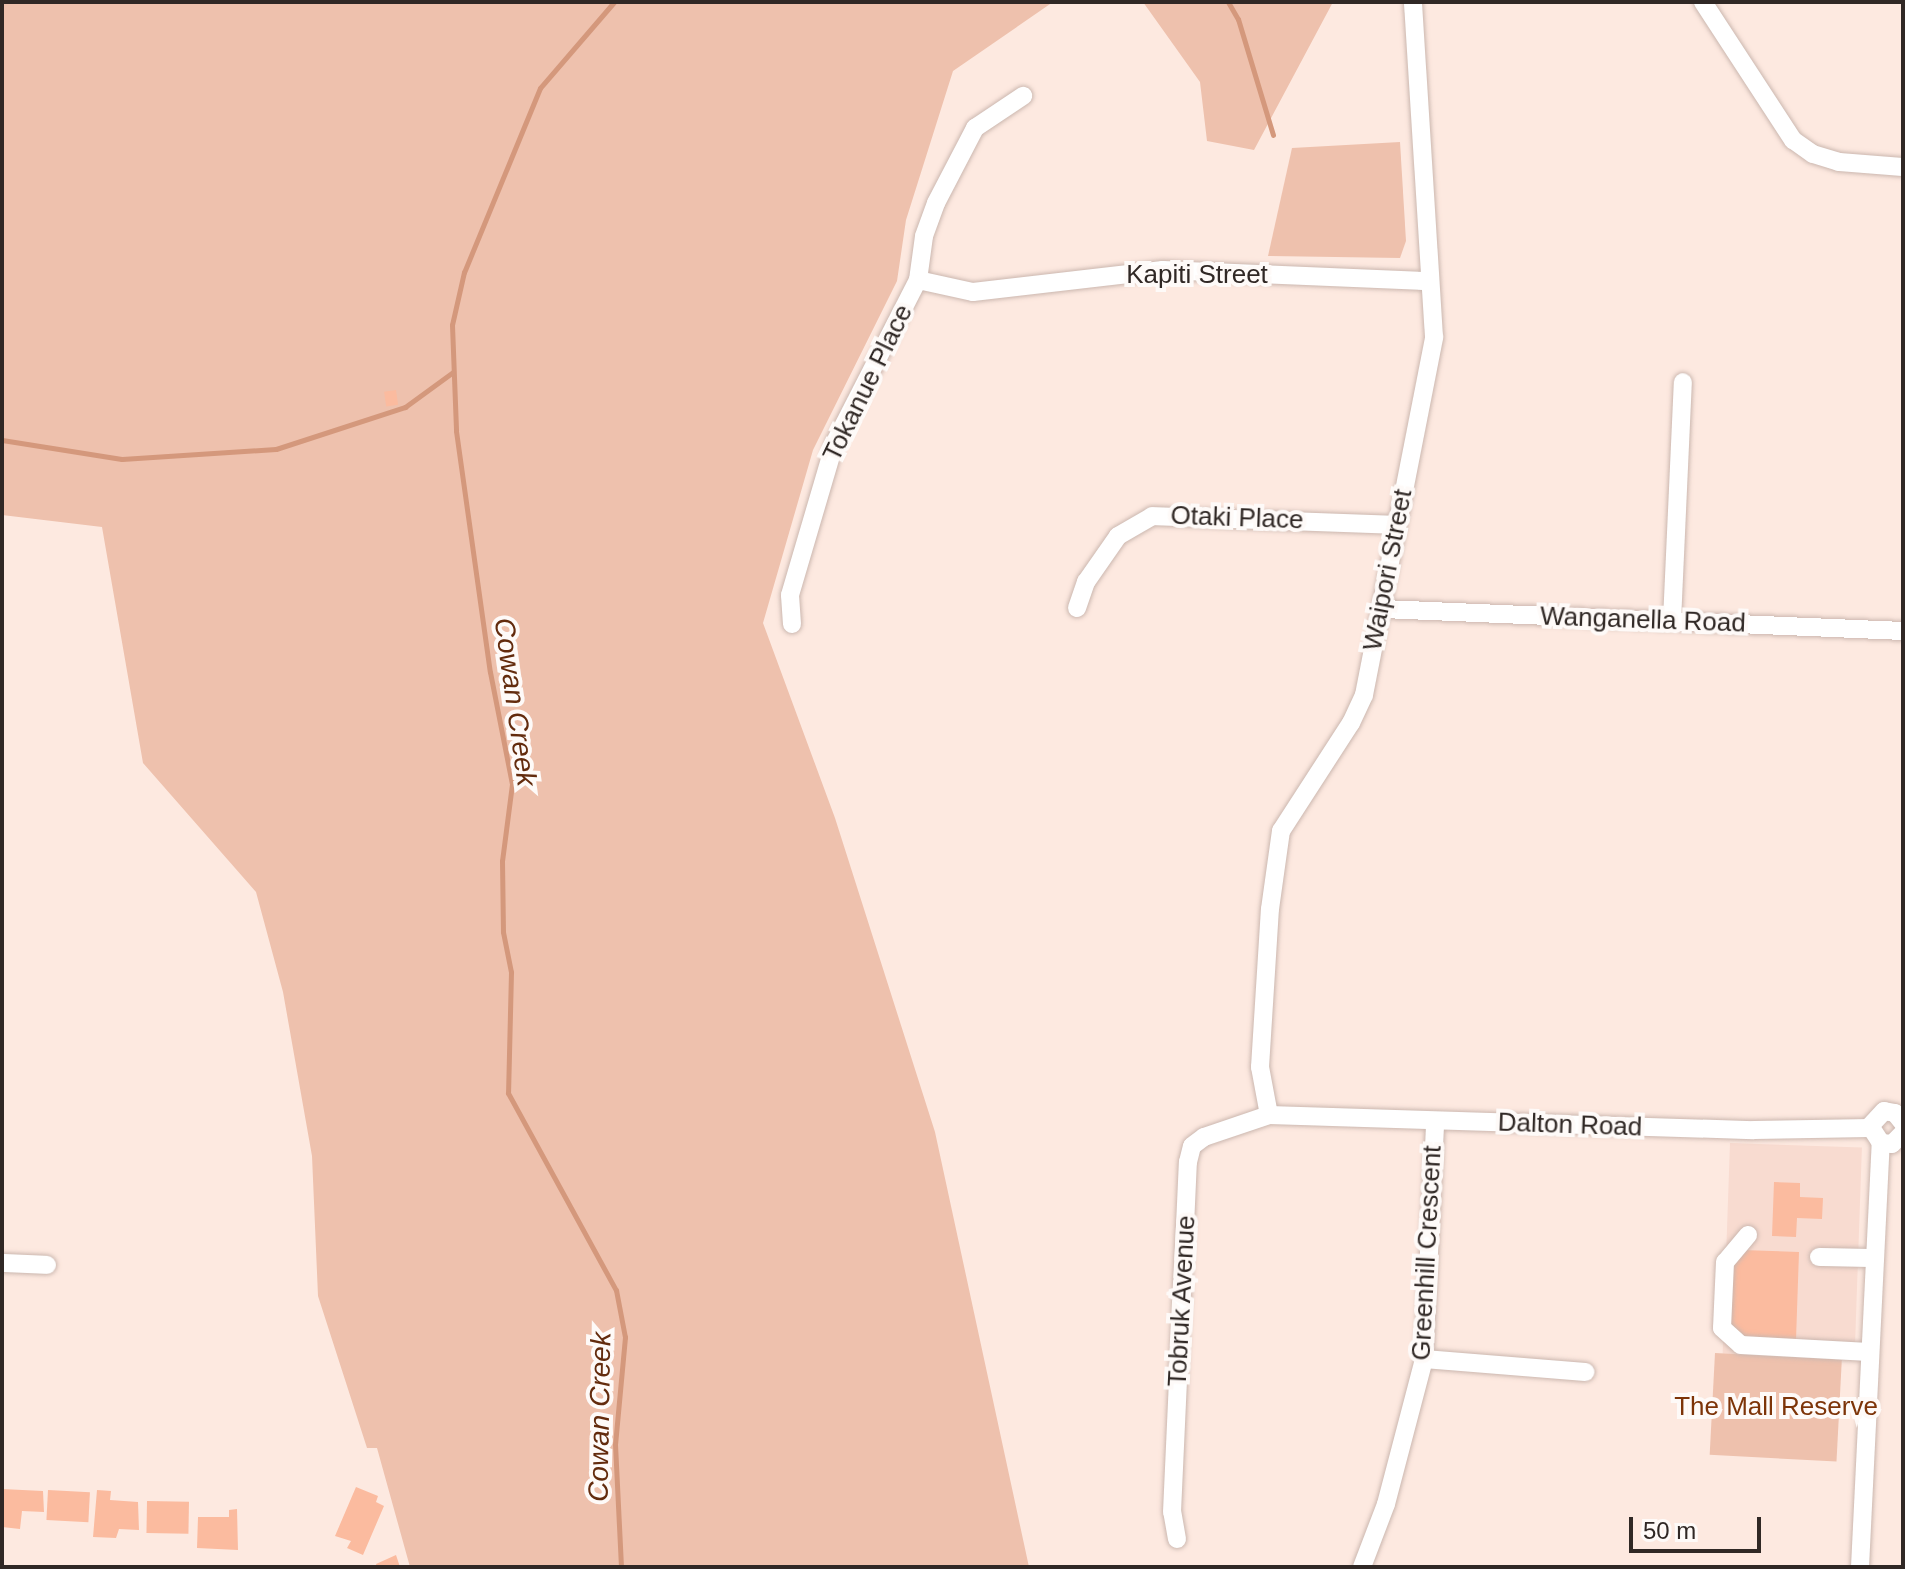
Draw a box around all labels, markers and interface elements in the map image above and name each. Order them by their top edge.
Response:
street label: Kapiti Street [1126,259,1268,291]
street label: Tokanue Place [817,300,919,466]
street label: Waipori Street [1357,487,1419,653]
street label: Otaki Place [1170,500,1304,536]
street label: Wanganella Road [1540,601,1746,639]
water label: Cowan Creek [487,616,543,788]
street label: Dalton Road [1497,1107,1643,1143]
street label: Greenhill Crescent [1406,1145,1448,1361]
street label: Tobruk Avenue [1162,1214,1202,1388]
water label: Cowan Creek [582,1332,618,1502]
park label: The Mall Reserve [1674,1391,1878,1423]
scale bar [1633,1501,1765,1551]
text: 50 m [1643,1517,1696,1544]

